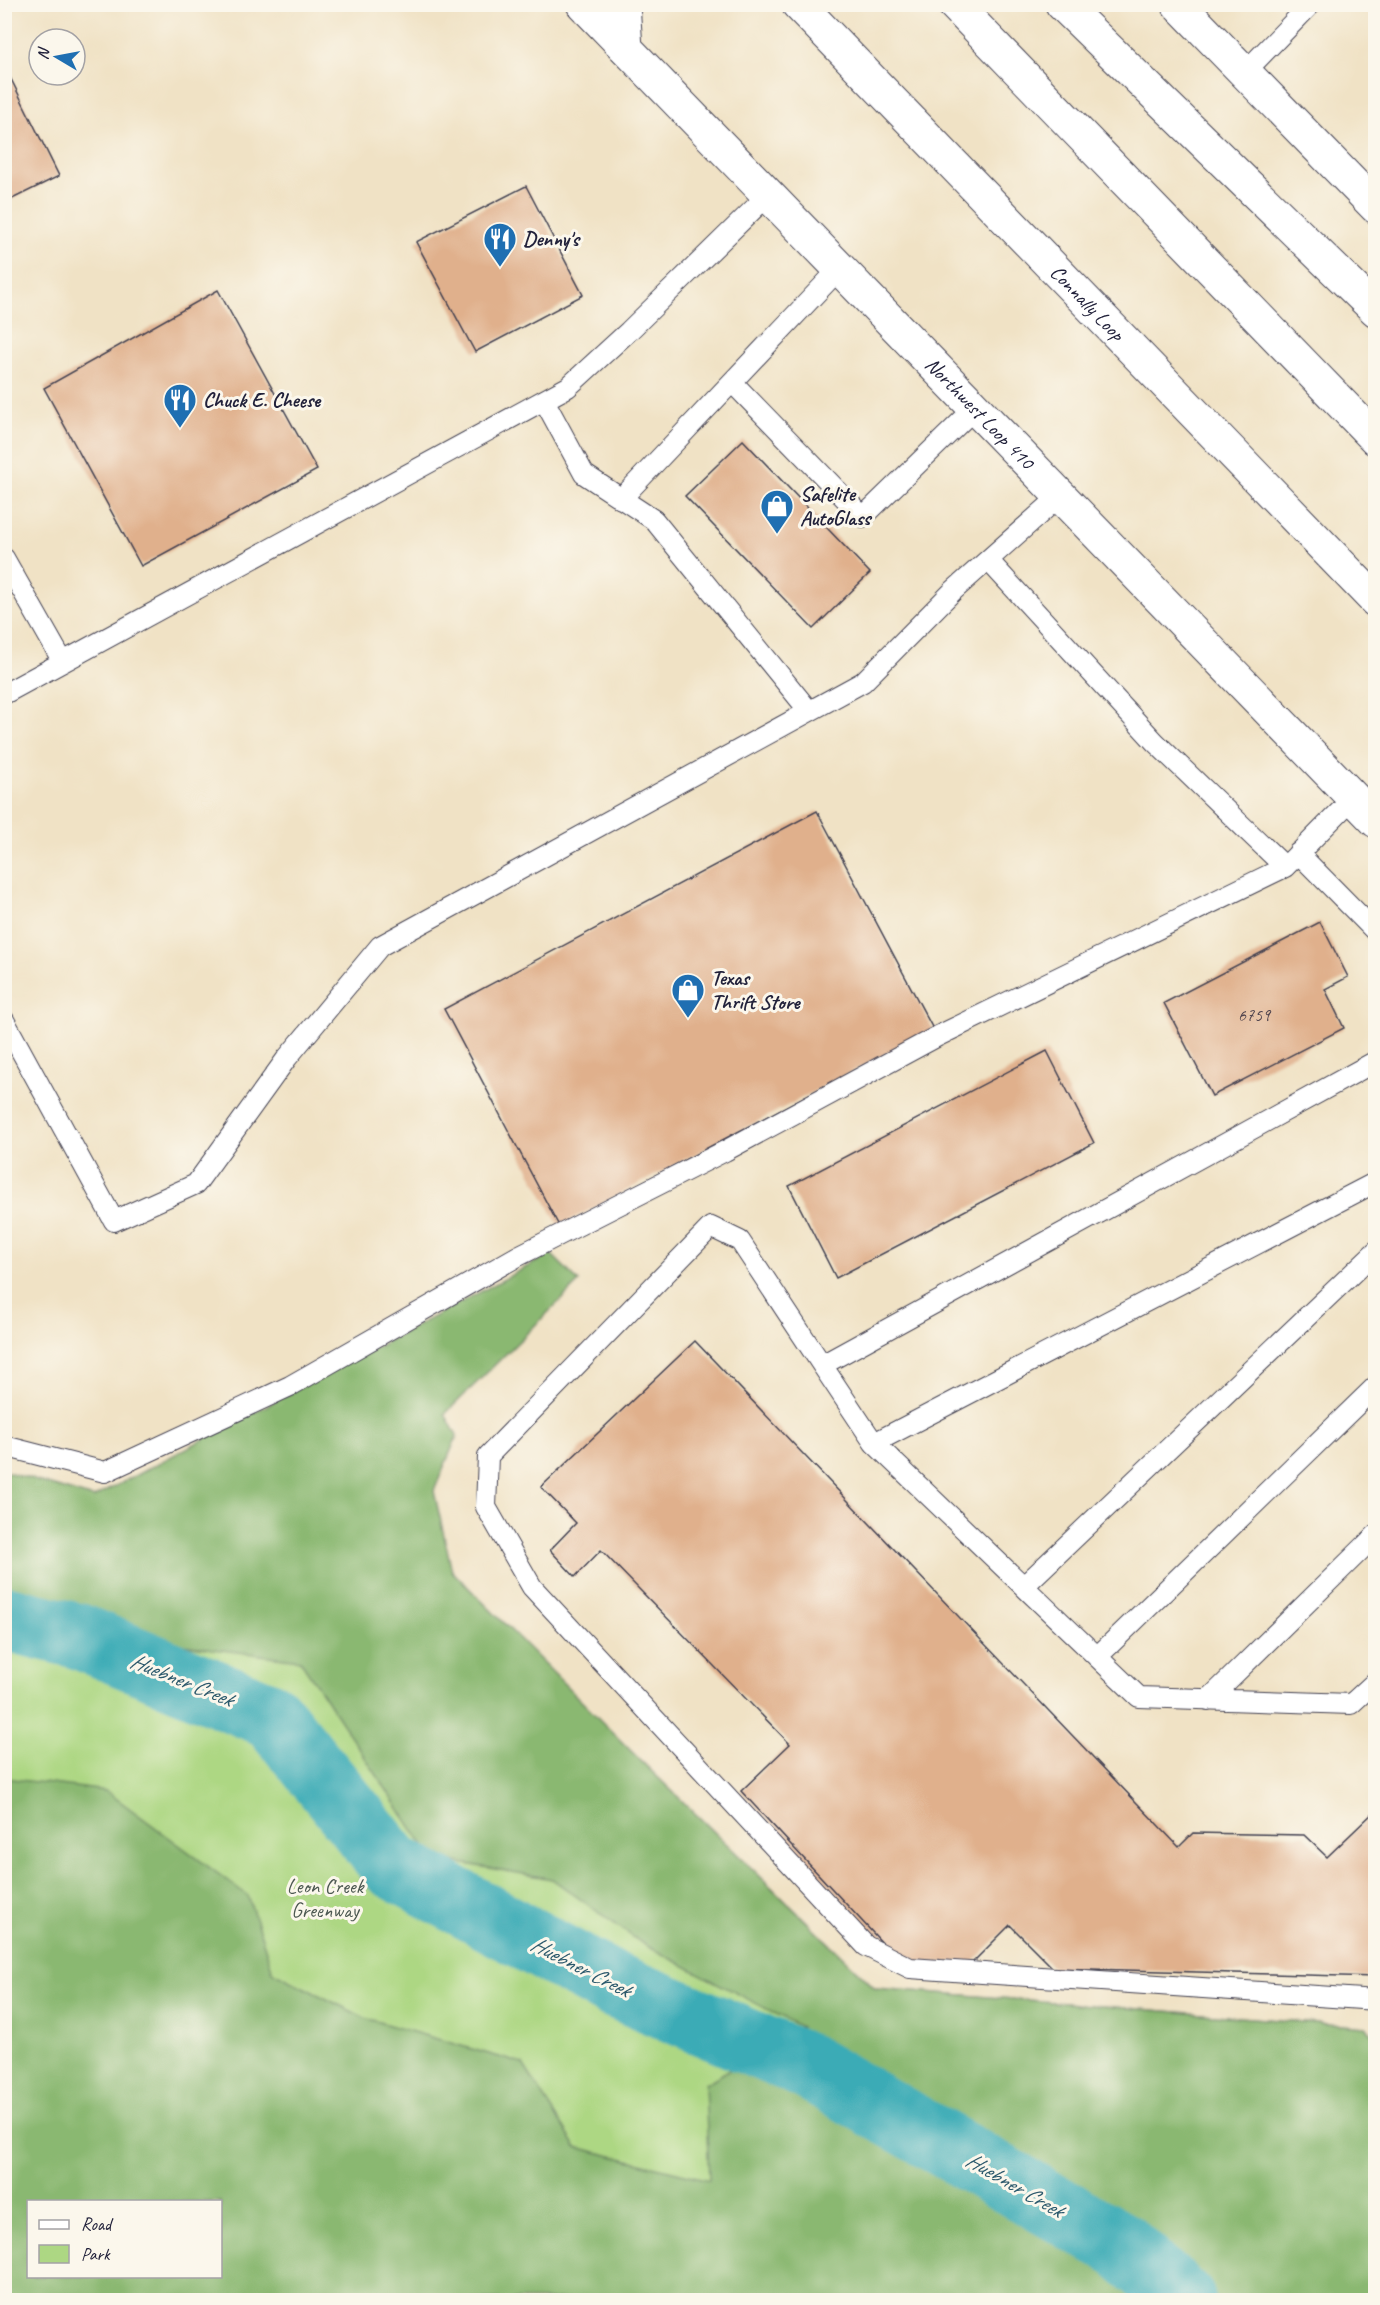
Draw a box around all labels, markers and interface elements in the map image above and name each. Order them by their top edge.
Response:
north arrow [27,27,87,87]
text: N [33,45,54,61]
restaurant icon: Denny's [482,221,518,268]
place label: Denny's [523,226,581,252]
street label: Connally Loop [1045,259,1131,348]
street label: Northwest Loop 410 [920,352,1041,476]
restaurant icon: Chuck E. Cheese [162,382,198,429]
place label: Chuck E. Cheese [203,387,322,413]
place label: Safelite AutoGlass [800,481,873,531]
shop icon: Safelite AutoGlass [759,488,795,535]
place label: Texas Thrift Store [711,965,801,1015]
shop icon: Texas Thrift Store [670,972,706,1019]
house number: 6759 [1238,1004,1272,1026]
water label: Huebner Creek [126,1647,241,1715]
park label: Leon Creek Greenway [287,1873,365,1923]
water label: Huebner Creek [526,1930,639,2006]
water label: Huebner Creek [961,2146,1072,2226]
legend [27,2200,222,2278]
text: Road [81,2213,114,2235]
text: Park [81,2243,111,2265]

